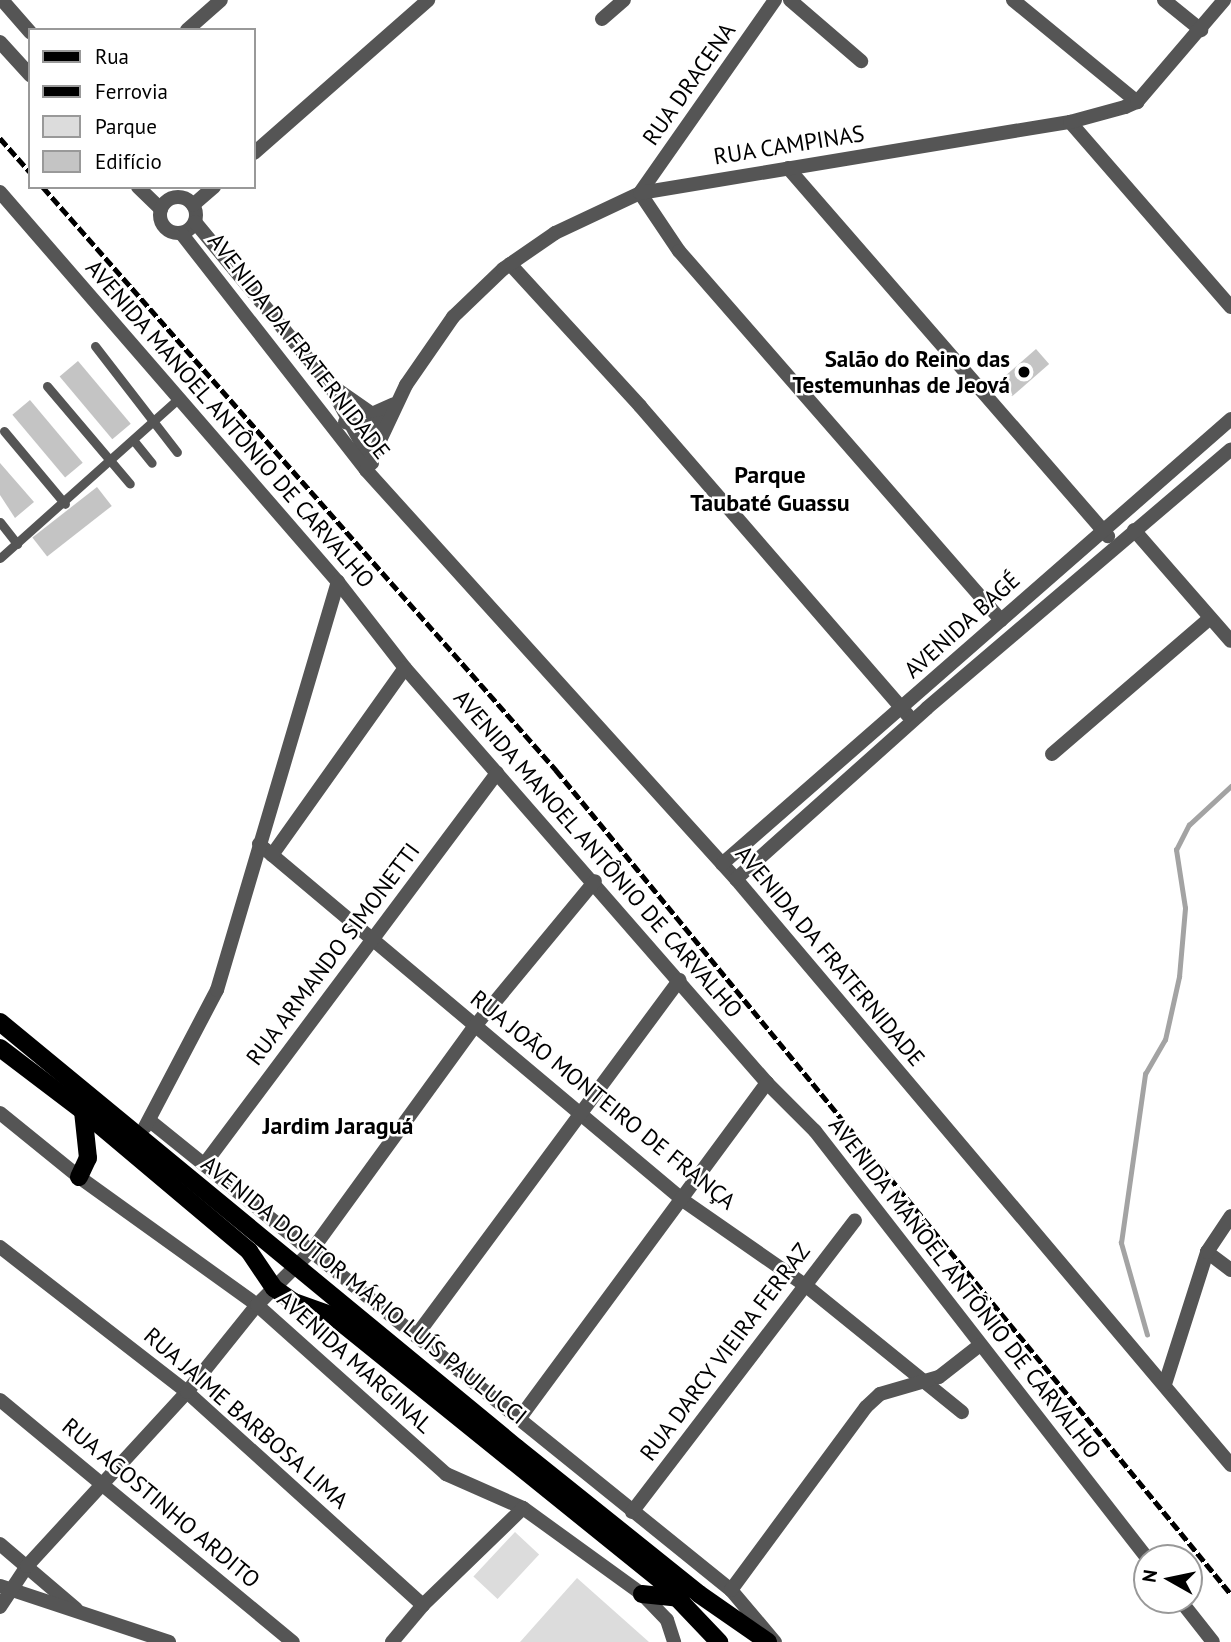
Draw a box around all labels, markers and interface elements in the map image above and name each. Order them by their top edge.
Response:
street label: RUA DRACENA [636,17,742,151]
legend [28,28,256,189]
text: Rua [95,43,129,70]
text: Ferrovia [95,78,168,105]
text: Parque [95,113,157,140]
street label: RUA CAMPINAS [711,119,867,171]
text: Edifício [95,148,162,175]
street label: AVENIDA DA FRATERNIDADE [202,227,396,465]
street label: AVENIDA MANOEL ANTÔNIO DE CARVALHO [79,253,381,595]
place label: Salão do Reino das Testemunhas de Jeová [792,345,1010,399]
marker: Salão do Reino das Testemunhas de Jeová [1016,364,1032,380]
district label: Parque Taubaté Guassu [690,461,850,517]
street label: AVENIDA BAGÉ [898,566,1026,684]
street label: AVENIDA MANOEL ANTÔNIO DE CARVALHO [447,683,749,1025]
street label: RUA ARMANDO SIMONETTI [240,837,426,1071]
street label: AVENIDA DA FRATERNIDADE [729,839,931,1073]
street label: RUA JOÃO MONTEIRO DE FRANÇA [465,984,741,1216]
street label: AVENIDA MANOEL ANTÔNIO DE CARVALHO [822,1111,1108,1465]
district label: Jardim Jaraguá [262,1112,414,1140]
street label: AVENIDA DOUTOR MÁRIO LUÍS PAULUCCI [195,1150,533,1430]
street label: RUA DARCY VIEIRA FERRAZ [633,1237,817,1467]
street label: AVENIDA MARGINAL [271,1285,439,1439]
street label: RUA JAIME BARBOSA LIMA [137,1321,355,1515]
street label: RUA AGOSTINHO ARDITO [56,1412,266,1594]
north arrow [1133,1544,1203,1614]
text: N [1136,1568,1162,1584]

